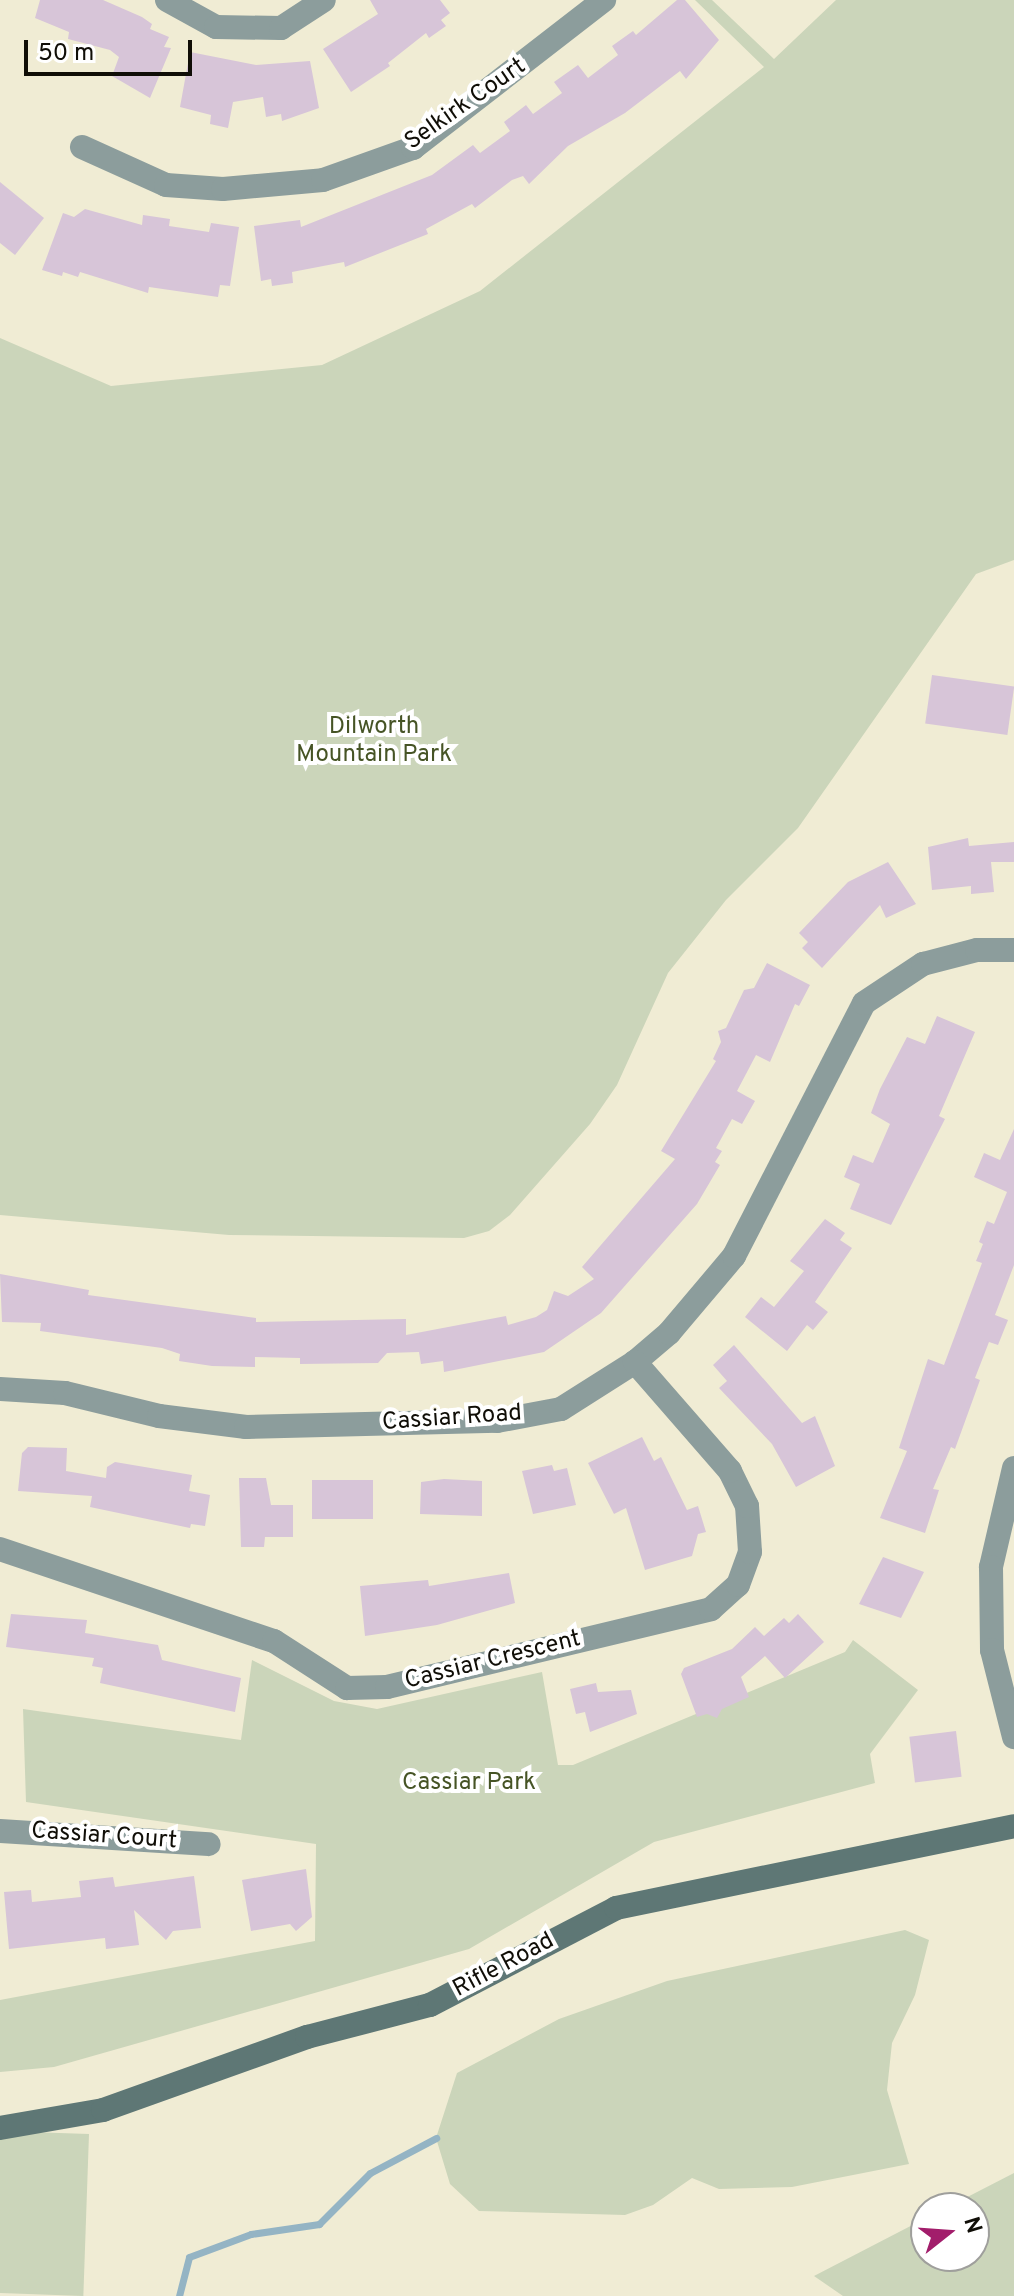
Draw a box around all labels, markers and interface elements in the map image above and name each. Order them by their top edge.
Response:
scale bar [28,24,196,74]
text: 50 m [38,39,94,69]
street label: Selkirk Court [400,53,532,157]
park label: Dilworth Mountain Park [296,714,452,770]
street label: Cassiar Road [381,1400,523,1438]
street label: Cassiar Crescent [402,1625,584,1697]
park label: Cassiar Park [402,1770,536,1798]
street label: Cassiar Court [30,1818,178,1856]
street label: Rifle Road [448,1927,560,2005]
north arrow [910,2192,990,2272]
text: N [956,2214,987,2237]

